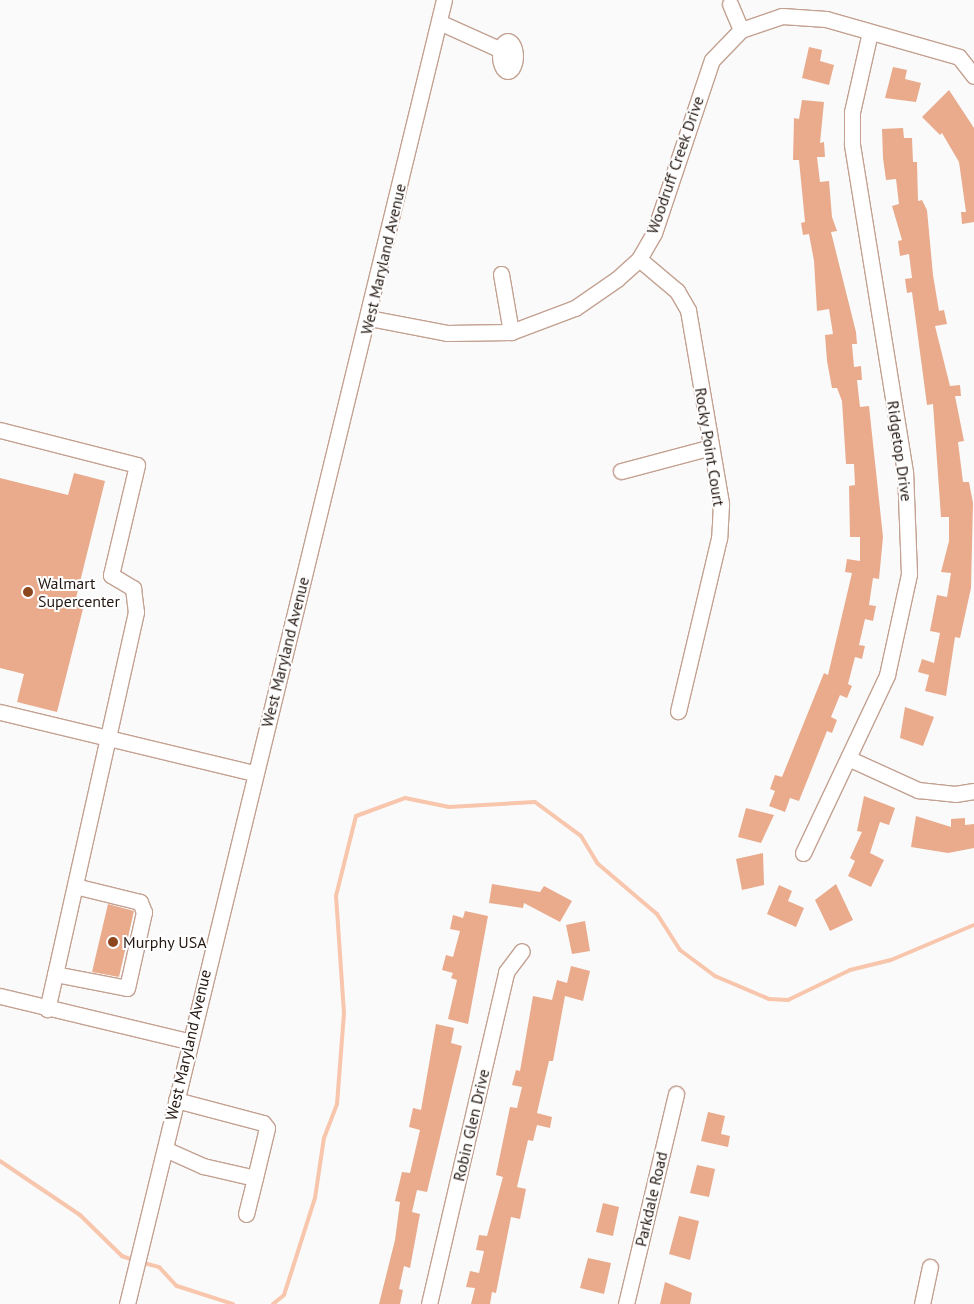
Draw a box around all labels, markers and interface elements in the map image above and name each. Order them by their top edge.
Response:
street label: Woodruff Creek Drive [642,93,708,237]
street label: West Maryland Avenue [356,181,410,337]
street label: Rocky Point Court [691,386,729,508]
street label: Ridgetop Drive [883,399,917,503]
place label: Walmart Supercenter [38,573,120,611]
street label: West Maryland Avenue [257,575,313,729]
marker: Walmart Supercenter [22,586,34,598]
place label: Murphy USA [123,932,207,952]
marker: Murphy USA [107,936,119,948]
street label: West Maryland Avenue [161,967,215,1123]
street label: Robin Glen Drive [449,1067,493,1183]
street label: Parkdale Road [631,1150,671,1248]

